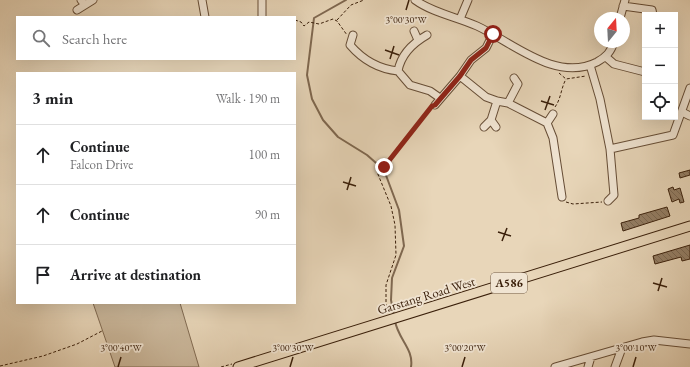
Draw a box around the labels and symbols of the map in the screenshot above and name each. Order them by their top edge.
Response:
north arrow [594,12,630,48]
text: 3°00'30"W [385,13,428,26]
route start [484,25,502,43]
route end [375,158,393,176]
street label: Garstang Road West [375,273,477,318]
road number: A586 [491,273,527,293]
text: 3°00'40"W [100,341,143,354]
text: 3°00'30"W [272,341,315,354]
text: 3°00'20"W [444,341,487,354]
text: 3°00'10"W [615,341,658,354]

